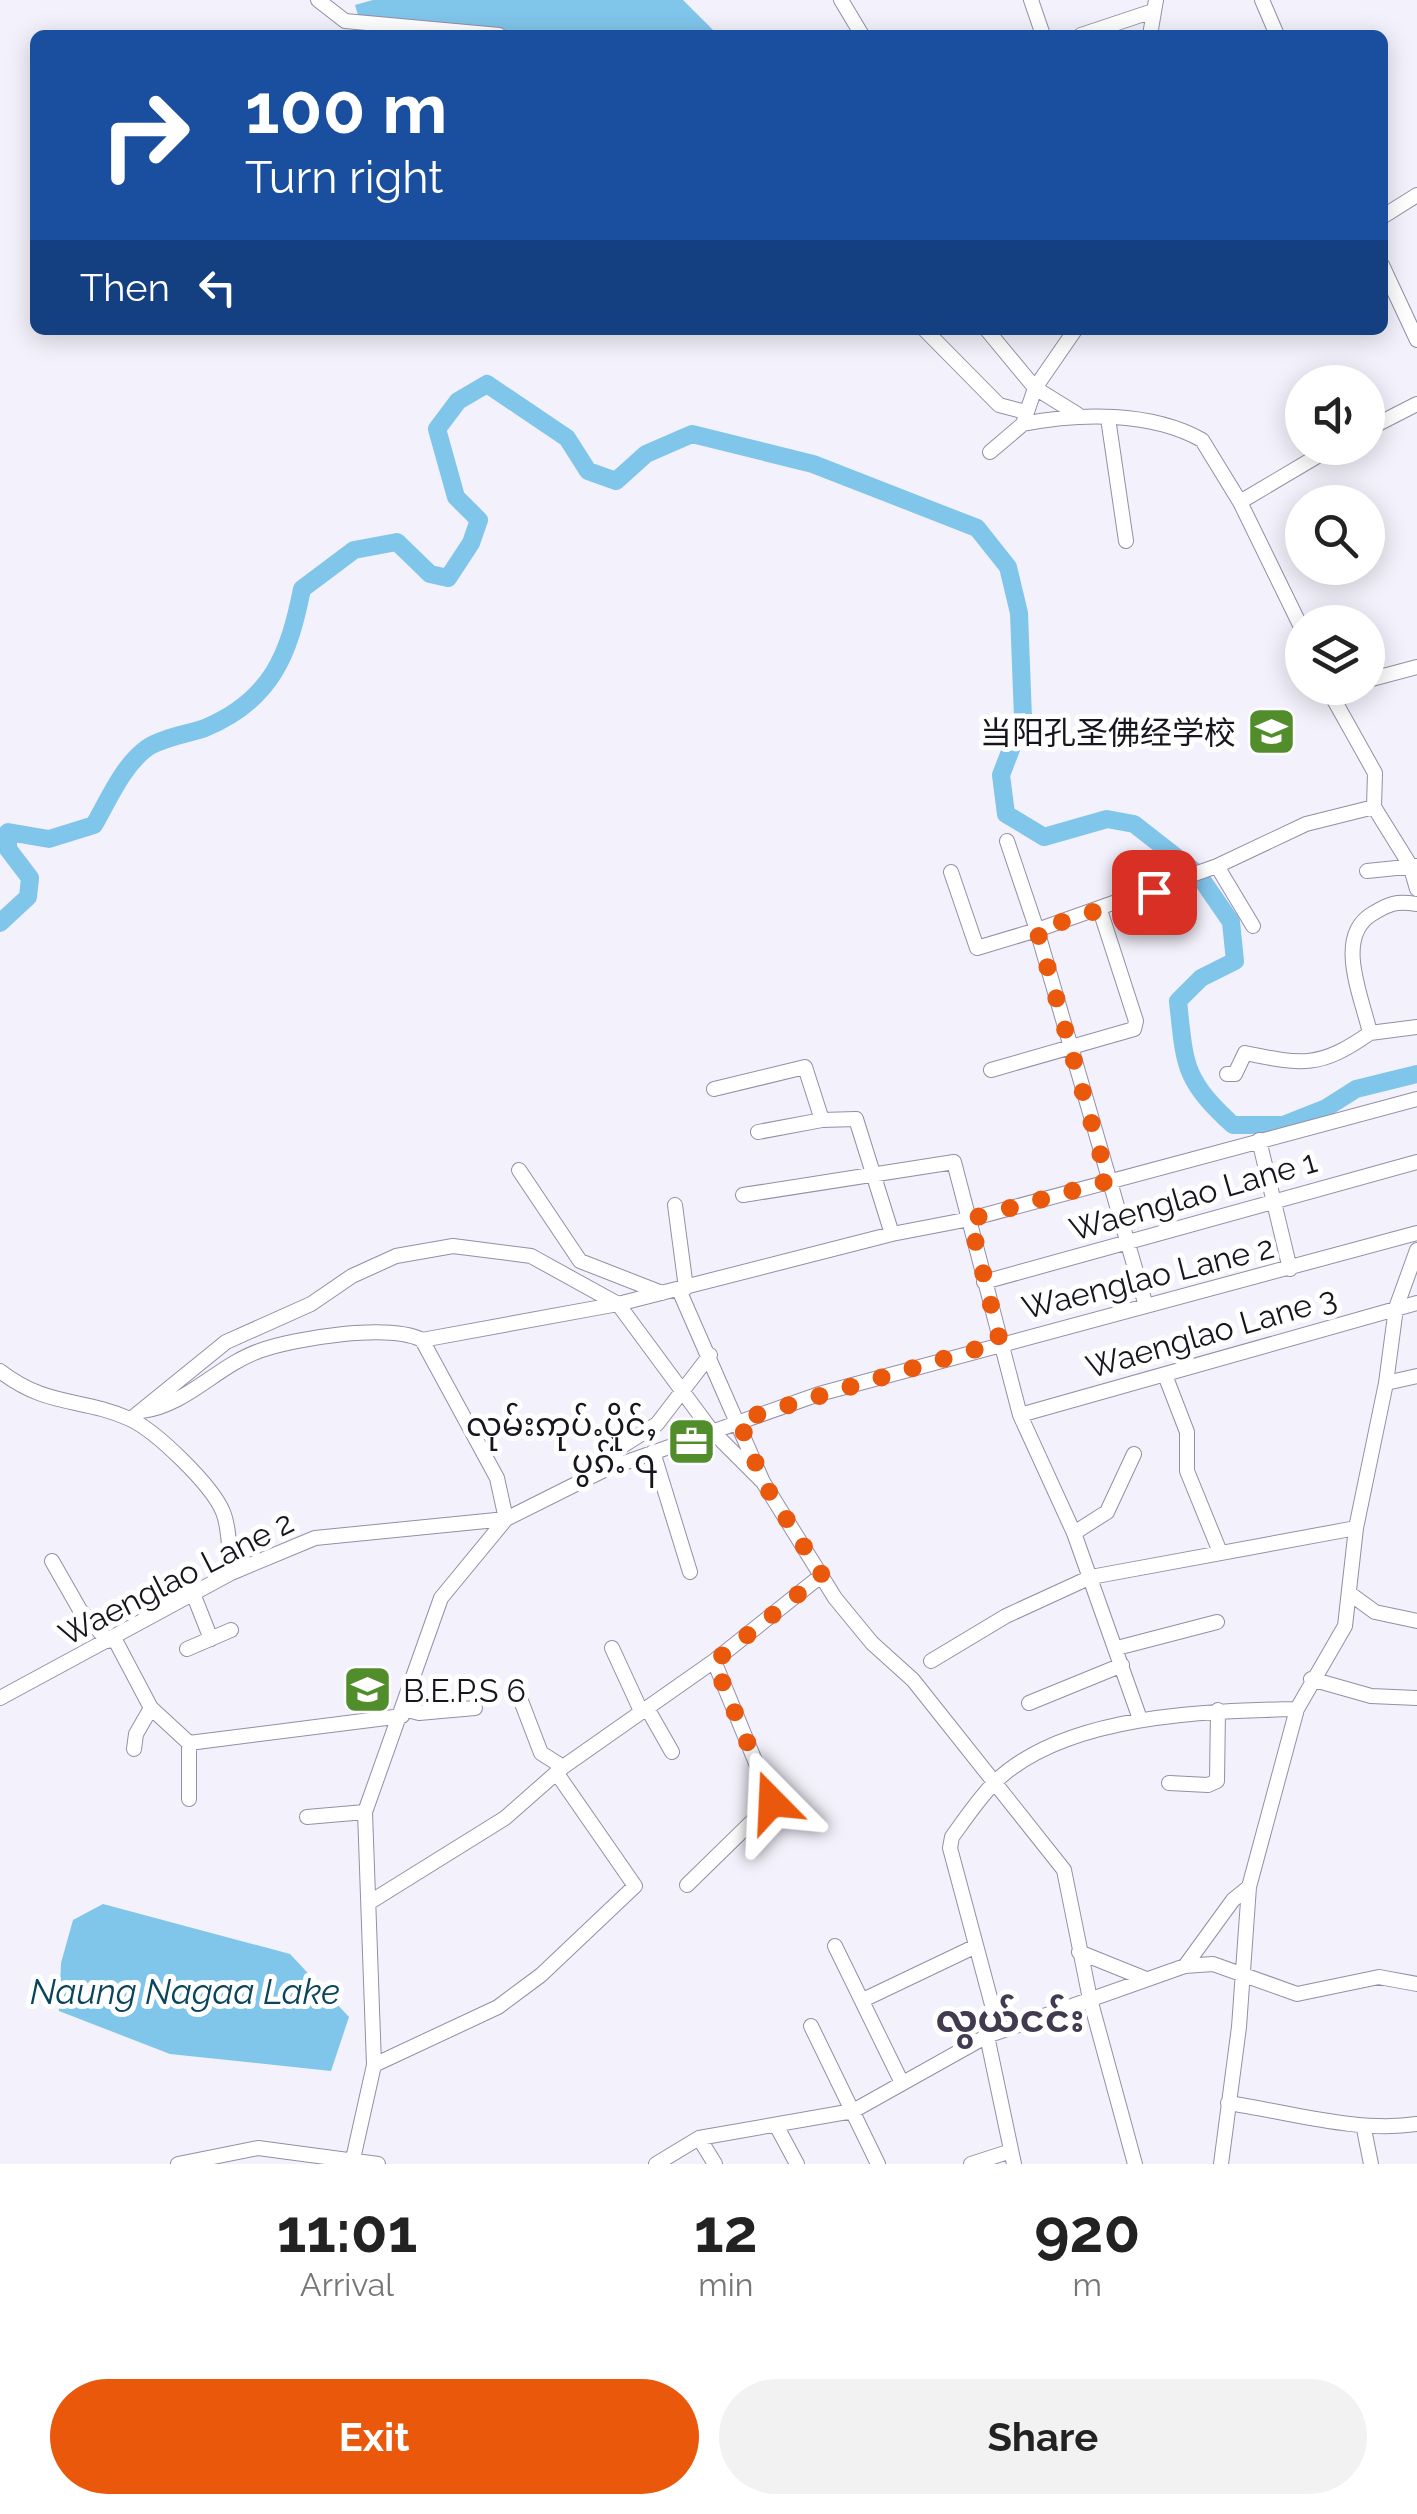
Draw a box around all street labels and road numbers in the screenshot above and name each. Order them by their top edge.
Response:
street label: Waenglao Lane 1 [1065,1142,1321,1248]
street label: Waenglao Lane 2 [1018,1228,1278,1326]
street label: Waenglao Lane 3 [1082,1279,1340,1385]
street label: Waenglao Lane 2 [53,1503,299,1653]

